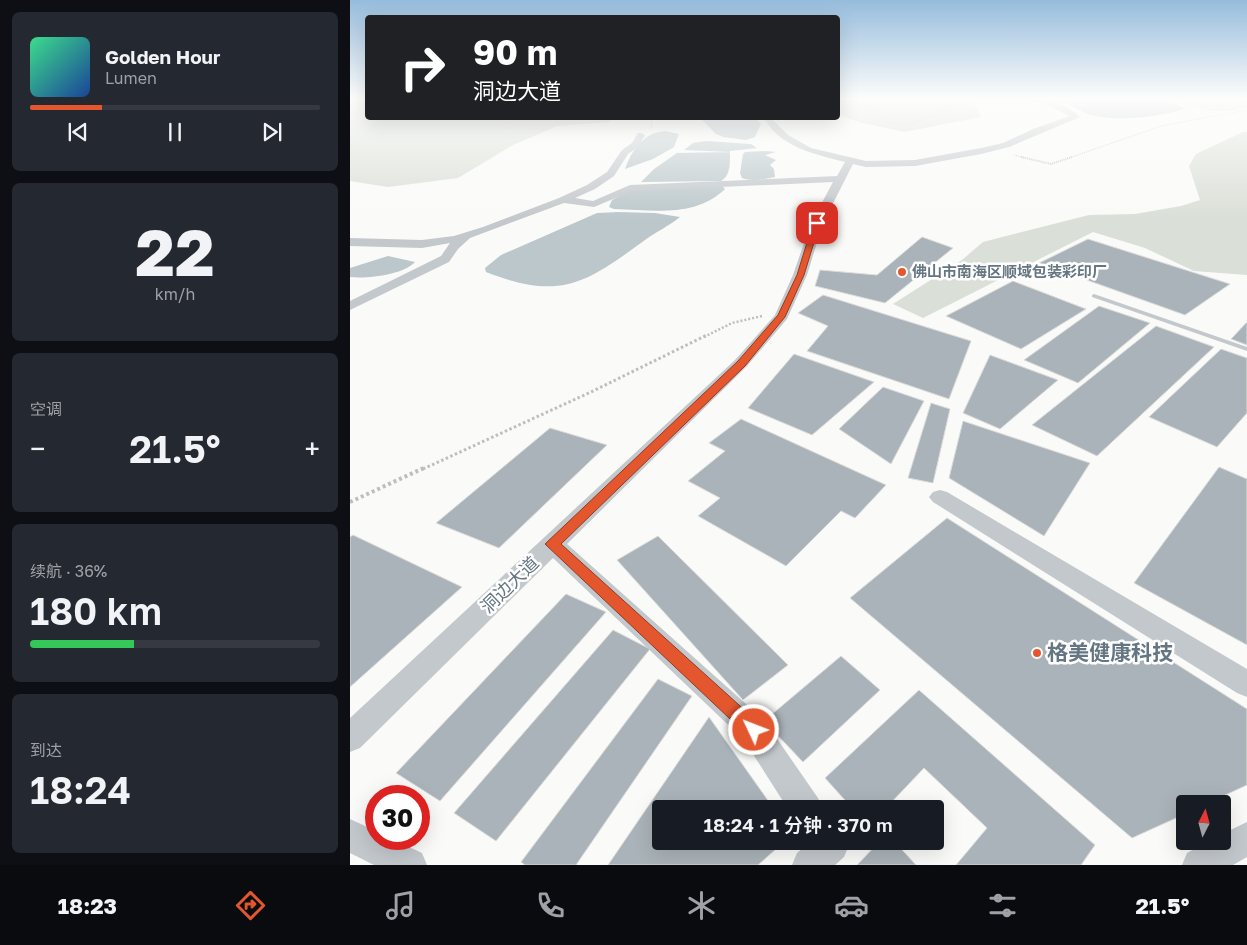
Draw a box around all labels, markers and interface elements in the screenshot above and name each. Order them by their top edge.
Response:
text: 90 m [473,31,557,73]
icon: right [390,35,455,100]
text: Golden Hour [105,45,220,68]
text: Lumen [105,68,157,88]
text: 洞边大道 [473,77,561,104]
icon: previous [64,118,92,146]
icon: pause [161,118,189,146]
icon: next [258,118,286,146]
pin [796,202,838,244]
icon: arrive [803,209,831,237]
text: 22 [135,212,215,290]
place label: 佛山市南海区顺域包装彩印厂 [912,262,1107,280]
marker: 佛山市南海区顺域包装彩印厂 [896,266,908,278]
text: km/h [155,284,195,304]
text: 空调 [30,399,62,419]
text: 21.5° [129,426,221,471]
text: − [30,432,45,465]
text: + [305,432,320,465]
street label: 洞边大道 [476,551,543,617]
text: 续航 · 36% [30,561,107,581]
text: 180 km [30,588,162,633]
place label: 格美健康科技 [1047,639,1173,665]
marker: 格美健康科技 [1031,647,1043,659]
position arrow [727,703,779,755]
text: 到达 [30,740,62,760]
text: 18:24 [30,767,131,812]
speed limit sign: 30 [365,785,430,850]
north arrow [1176,795,1231,850]
map controls [1176,795,1231,850]
text: 18:24 · 1 分钟 · 370 m [703,813,893,836]
icon: directions [233,888,268,923]
icon: music [383,888,418,923]
icon: phone [533,888,568,923]
icon: climate [684,888,719,923]
icon: car [834,888,869,923]
icon: filters [985,888,1020,923]
text: 18:23 [58,892,117,919]
text: 21.5° [1135,892,1189,919]

